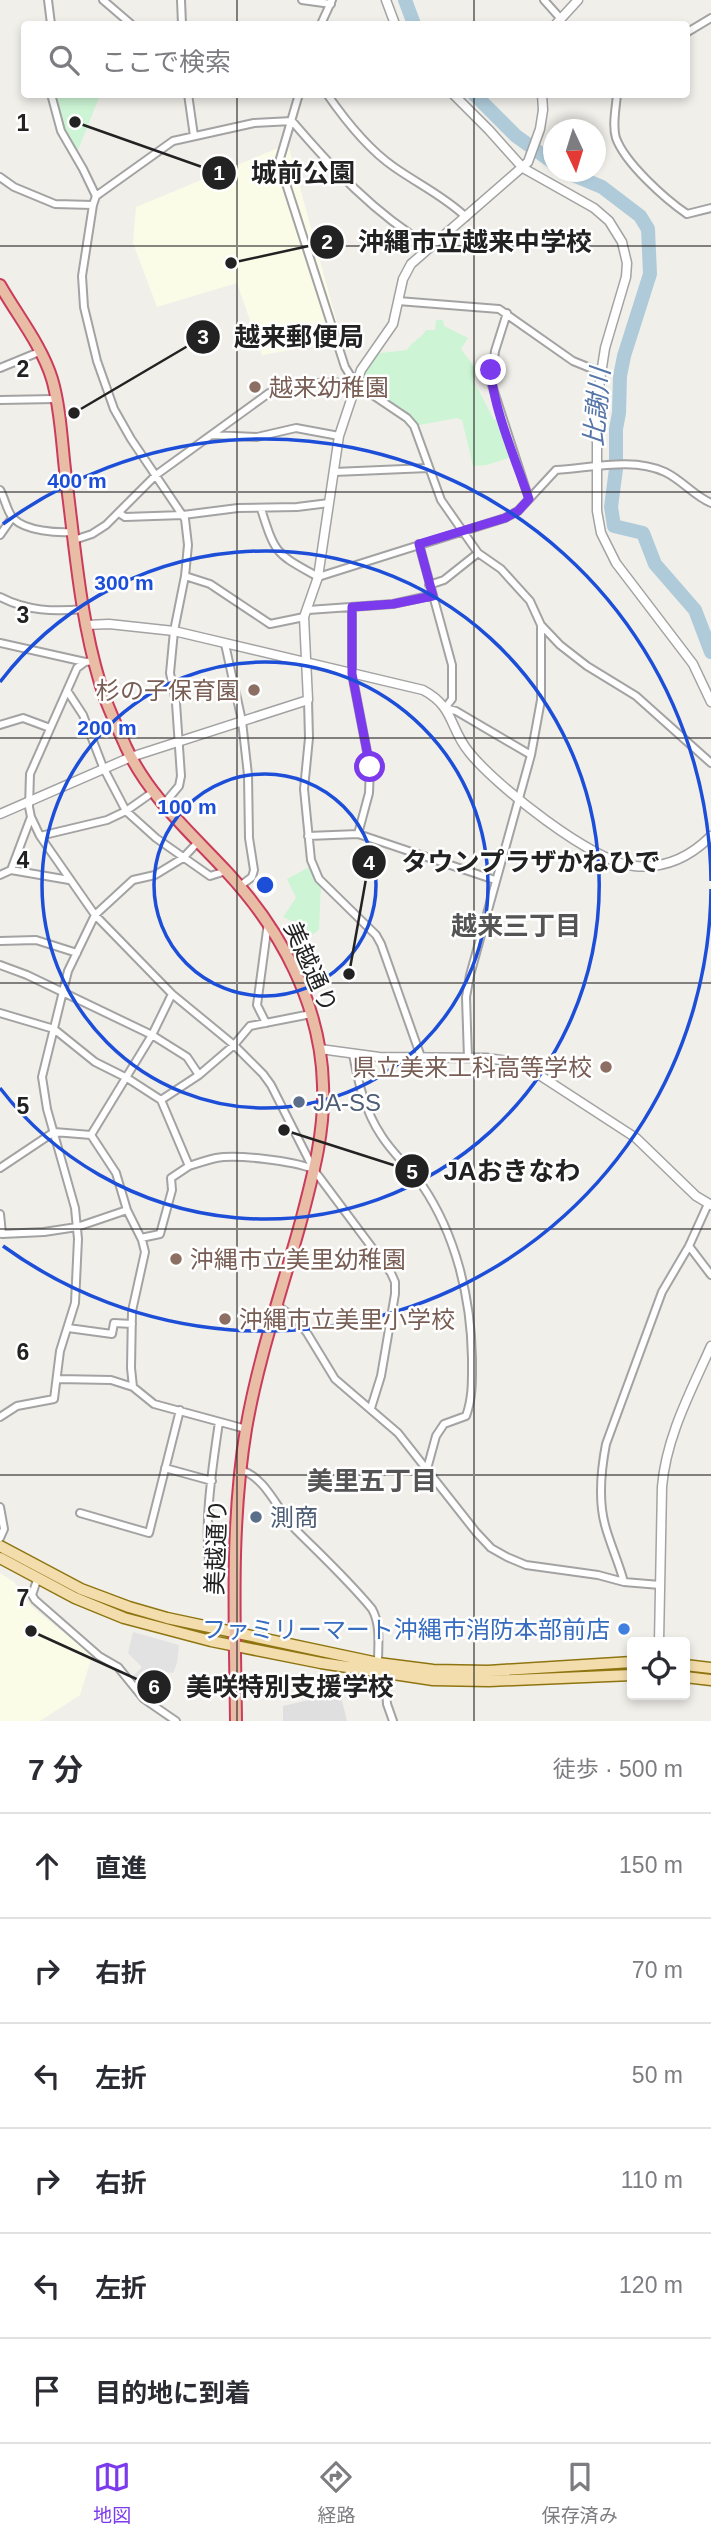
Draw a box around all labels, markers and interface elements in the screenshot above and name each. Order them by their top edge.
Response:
search box [21,21,690,98]
icon: search [45,41,83,79]
text: ここで検索 [101,47,231,77]
text: 1 [17,110,30,136]
north arrow [543,119,606,182]
callout: 城前公園 [202,149,369,196]
text: 城前公園 [251,158,355,188]
text: 1 [213,161,225,184]
callout: 沖縄市立越来中学校 [309,218,606,265]
text: 沖縄市立越来中学校 [358,227,592,257]
text: 2 [321,230,333,253]
callout: 越来郵便局 [185,313,378,360]
text: 越来郵便局 [234,322,364,352]
text: 3 [197,325,209,348]
route end [475,354,506,385]
text: 2 [17,356,29,382]
water label: 比謝川 [579,364,616,447]
place label: 越来幼稚園 [269,374,389,401]
marker: 越来幼稚園 [247,379,263,395]
text: 400 m [47,469,107,492]
text: 300 m [94,571,154,594]
text: 3 [17,602,29,628]
place label: 杉の子保育園 [96,677,240,704]
marker: 杉の子保育園 [246,682,262,698]
text: 200 m [77,716,137,739]
route start [354,751,385,782]
text: 100 m [157,795,217,818]
callout: タウンプラザかねひで [352,839,675,886]
text: 4 [17,847,30,873]
text: タウンプラザかねひで [401,847,661,877]
text: 4 [363,851,375,874]
centre of rings [253,873,277,897]
district label: 越来三丁目 [451,911,581,941]
street label: 美越通り [279,918,343,1016]
place label: 県立美来工科高等学校 [352,1054,592,1081]
marker: 県立美来工科高等学校 [598,1059,614,1075]
place label: JA-SS [313,1089,381,1116]
text: 5 [17,1093,30,1119]
marker: JA-SS [291,1094,307,1110]
callout: JAおきなわ [394,1148,595,1195]
text: JAおきなわ [443,1156,581,1186]
text: 5 [406,1160,418,1183]
place label: 沖縄市立美里幼稚園 [190,1246,406,1273]
marker: 沖縄市立美里幼稚園 [168,1251,184,1267]
place label: 沖縄市立美里小学校 [239,1306,455,1333]
marker: 沖縄市立美里小学校 [217,1311,233,1327]
text: 6 [17,1339,29,1365]
district label: 美里五丁目 [307,1466,437,1496]
street label: 美越通り [201,1499,231,1595]
place label: 測商 [270,1504,318,1531]
marker: 測商 [248,1509,264,1525]
text: 7 [17,1585,29,1611]
place label: ファミリーマート沖縄市消防本部前店 [202,1616,610,1643]
marker: ファミリーマート沖縄市消防本部前店 [616,1621,632,1637]
map controls [627,1637,690,1700]
button: locate [627,1637,690,1700]
callout: 美咲特別支援学校 [137,1663,408,1710]
text: 美咲特別支援学校 [186,1672,394,1702]
text: 6 [148,1675,160,1698]
text: 7 分 [28,1753,83,1786]
text: 徒歩 · 500 m [553,1756,683,1782]
icon: ahead [28,1847,66,1885]
text: 150 m [619,1852,683,1878]
text: 直進 [95,1853,147,1883]
icon: right [28,1952,66,1990]
text: 70 m [632,1957,683,1983]
text: 右折 [95,1958,147,1988]
icon: left [28,2057,66,2095]
text: 50 m [632,2062,683,2088]
text: 左折 [95,2063,147,2093]
icon: right [28,2162,66,2200]
text: 110 m [621,2167,683,2193]
text: 右折 [95,2168,147,2198]
icon: left [28,2267,66,2305]
text: 120 m [619,2272,683,2298]
text: 左折 [95,2273,147,2303]
icon: arrive [28,2372,66,2410]
text: 目的地に到着 [95,2378,251,2408]
tab: 地図 [93,2458,131,2527]
tab: 経路 [317,2458,356,2527]
tab: 保存済み [542,2458,618,2527]

